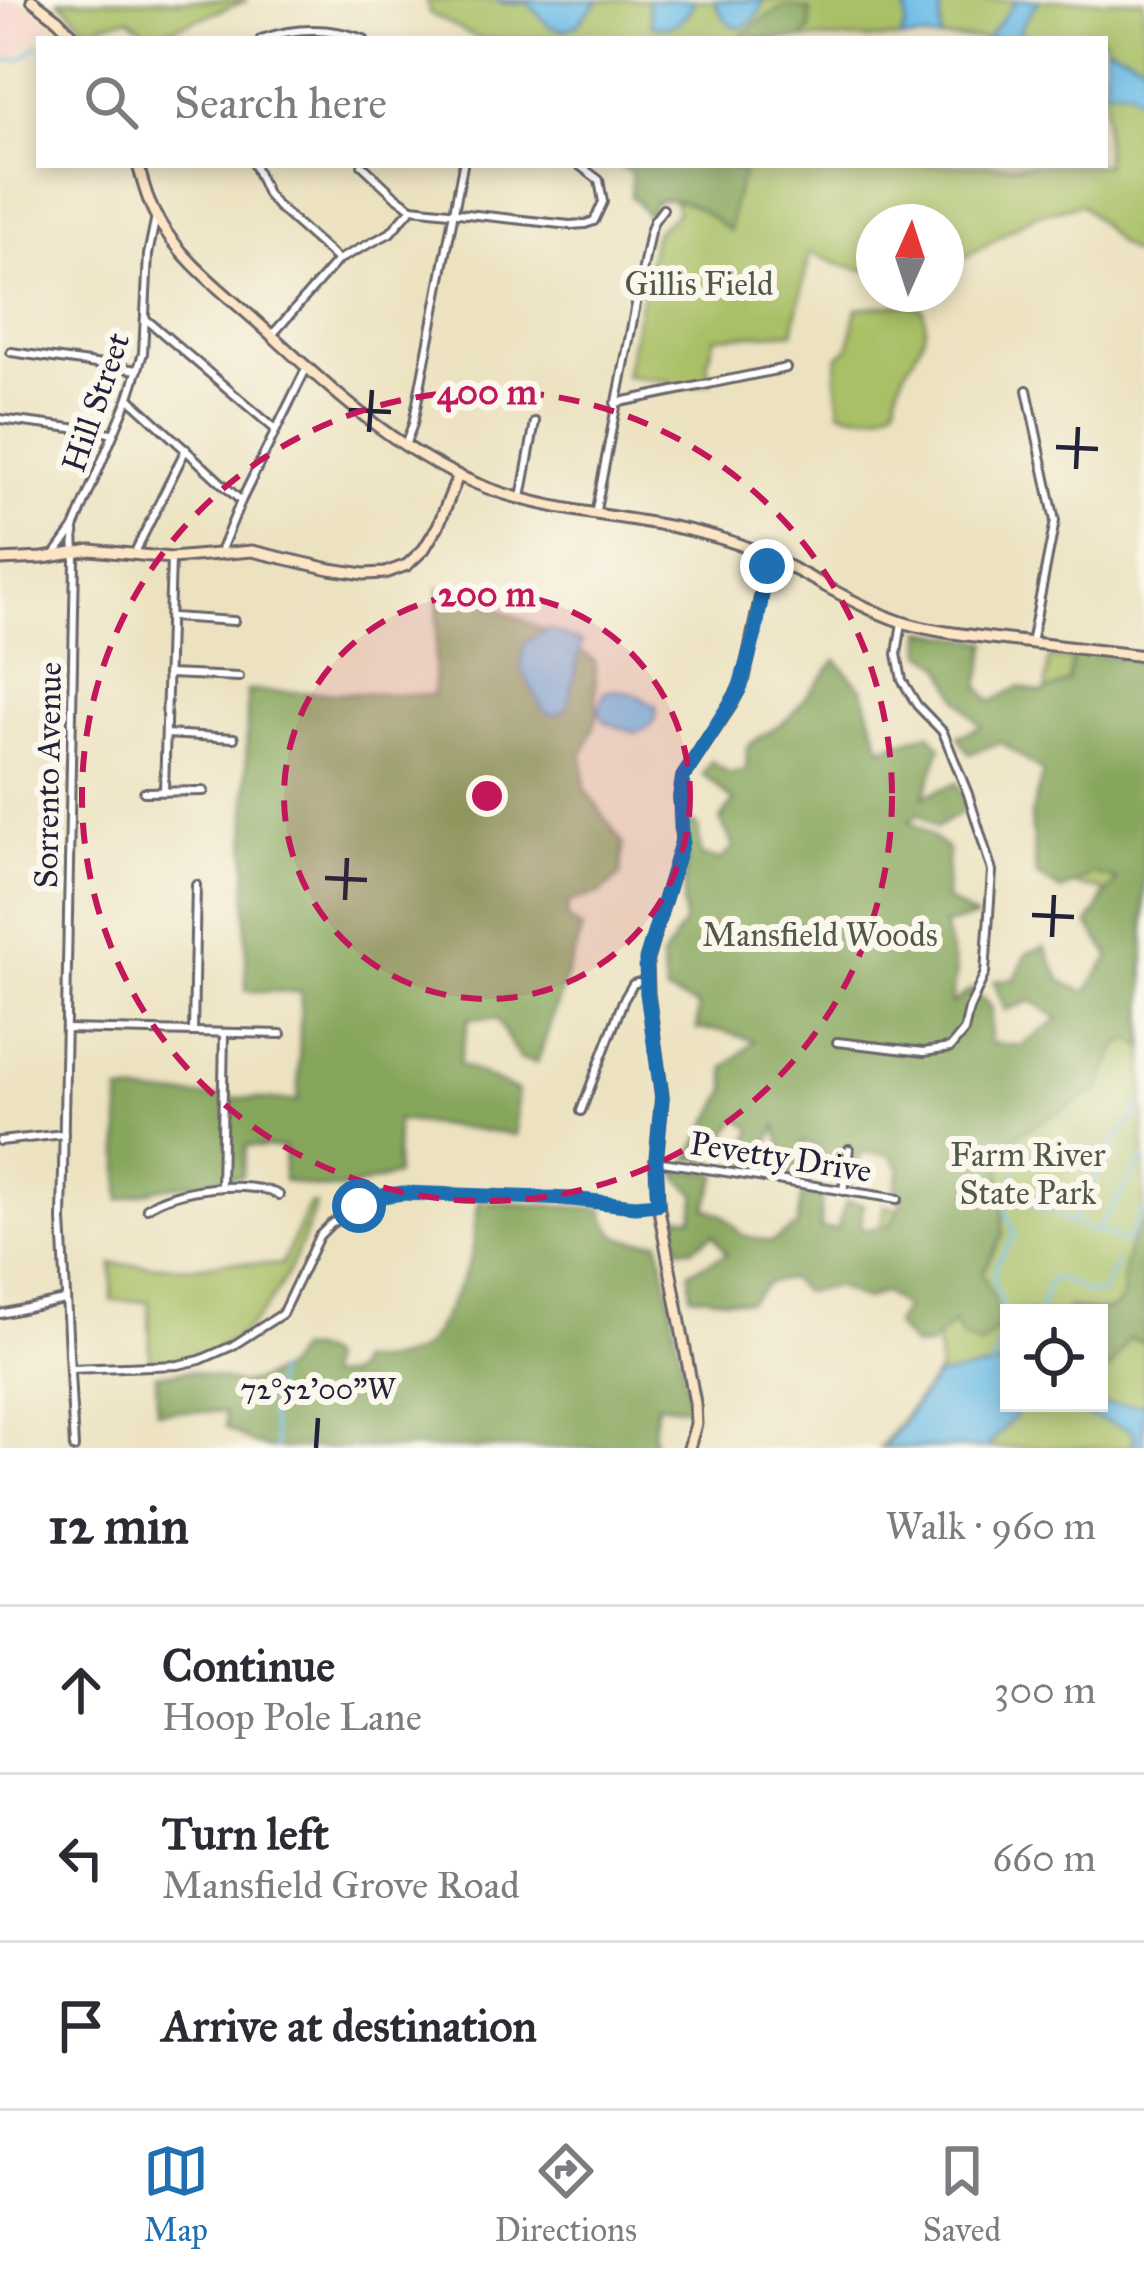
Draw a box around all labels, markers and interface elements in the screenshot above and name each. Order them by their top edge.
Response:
search box [36,36,1108,168]
icon: search [78,69,144,135]
text: Search here [174,75,387,130]
north arrow [856,204,964,312]
park label: Gillis Field [625,264,774,304]
street label: Hill Street [54,327,138,477]
text: 400 m [437,370,538,414]
route end [740,539,794,593]
text: 200 m [438,572,537,616]
street label: Sorrento Avenue [26,661,70,889]
centre of rings [466,775,508,817]
park label: Mansfield Woods [702,915,938,955]
street label: Pevetty Drive [687,1123,874,1191]
park label: Farm River State Park [950,1135,1106,1213]
route start [332,1179,386,1233]
map controls [1000,1304,1108,1412]
button: locate [1000,1304,1108,1412]
text: 72°52'00"W [240,1371,397,1407]
text: 12 min [48,1495,189,1557]
text: Walk · 960 m [886,1502,1096,1550]
text: Continue [162,1638,335,1693]
icon: ahead [48,1657,114,1723]
text: 300 m [994,1666,1096,1714]
text: Hoop Pole Lane [162,1693,422,1741]
text: Turn left [162,1806,329,1861]
icon: left [48,1825,114,1891]
text: 660 m [992,1834,1096,1882]
text: Mansfield Grove Road [162,1861,520,1909]
icon: arrive [48,1993,114,2059]
text: Arrive at destination [162,1998,537,2053]
tab: Map [143,2138,209,2250]
tab: Directions [495,2138,637,2250]
tab: Saved [923,2138,1001,2250]

